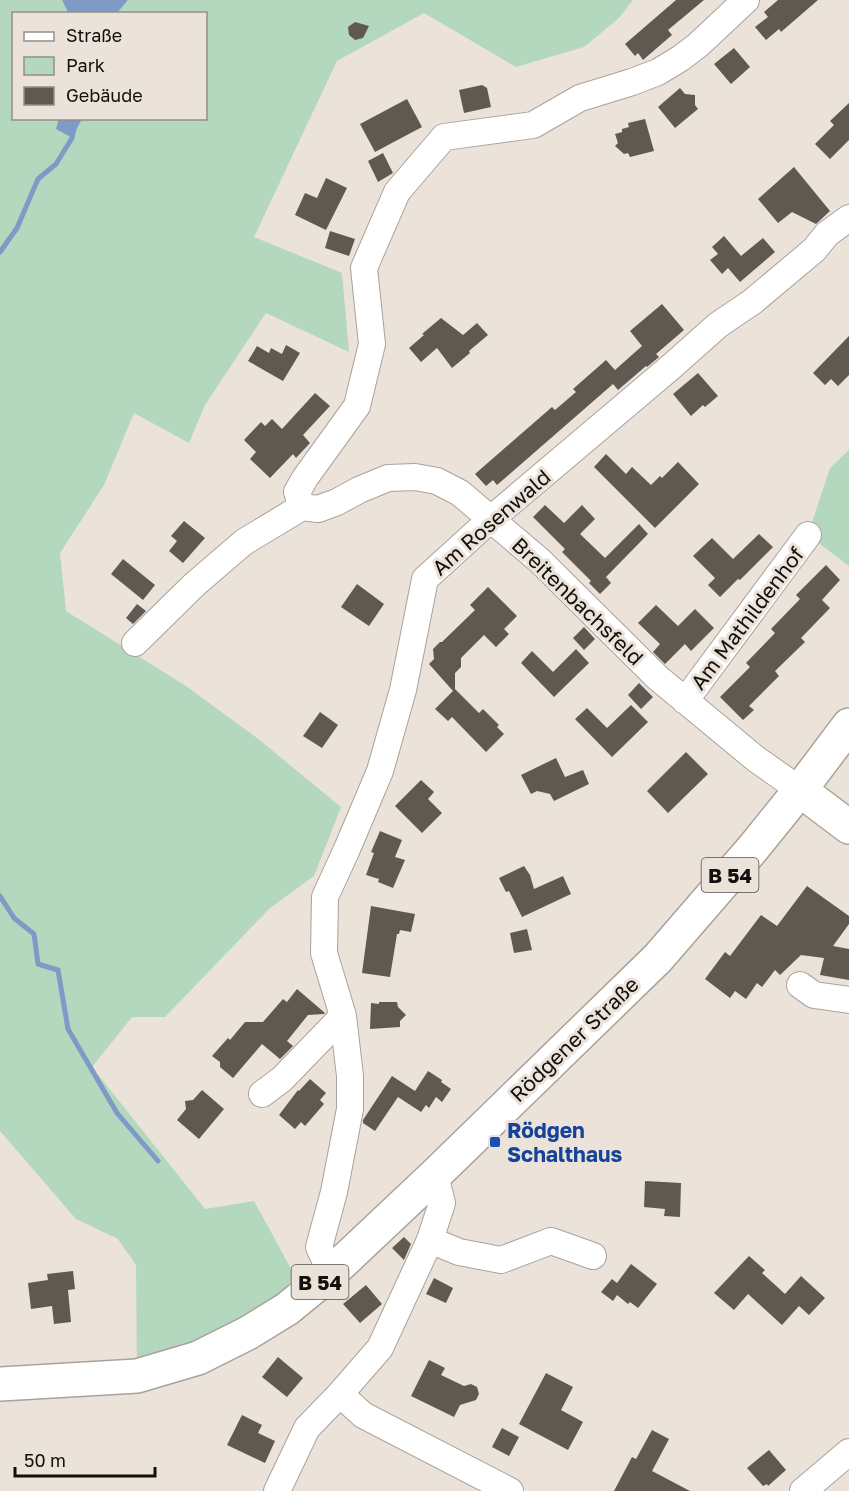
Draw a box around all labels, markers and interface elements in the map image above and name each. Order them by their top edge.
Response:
legend [12,12,207,120]
text: Straße [66,24,122,46]
text: Park [66,54,105,76]
text: Gebäude [66,84,143,106]
street label: Am Rosenwald [426,463,556,581]
street label: Breitenbachsfeld [507,532,649,670]
street label: Am Mathildenhof [685,541,809,695]
road number: B 54 [702,858,758,892]
street label: Rödgener Straße [504,971,644,1107]
place label: Rödgen Schalthaus [507,1117,622,1167]
marker: Rödgen Schalthaus [488,1135,502,1149]
road number: B 54 [292,1265,348,1299]
scale bar [15,1440,154,1478]
text: 50 m [24,1449,66,1471]

